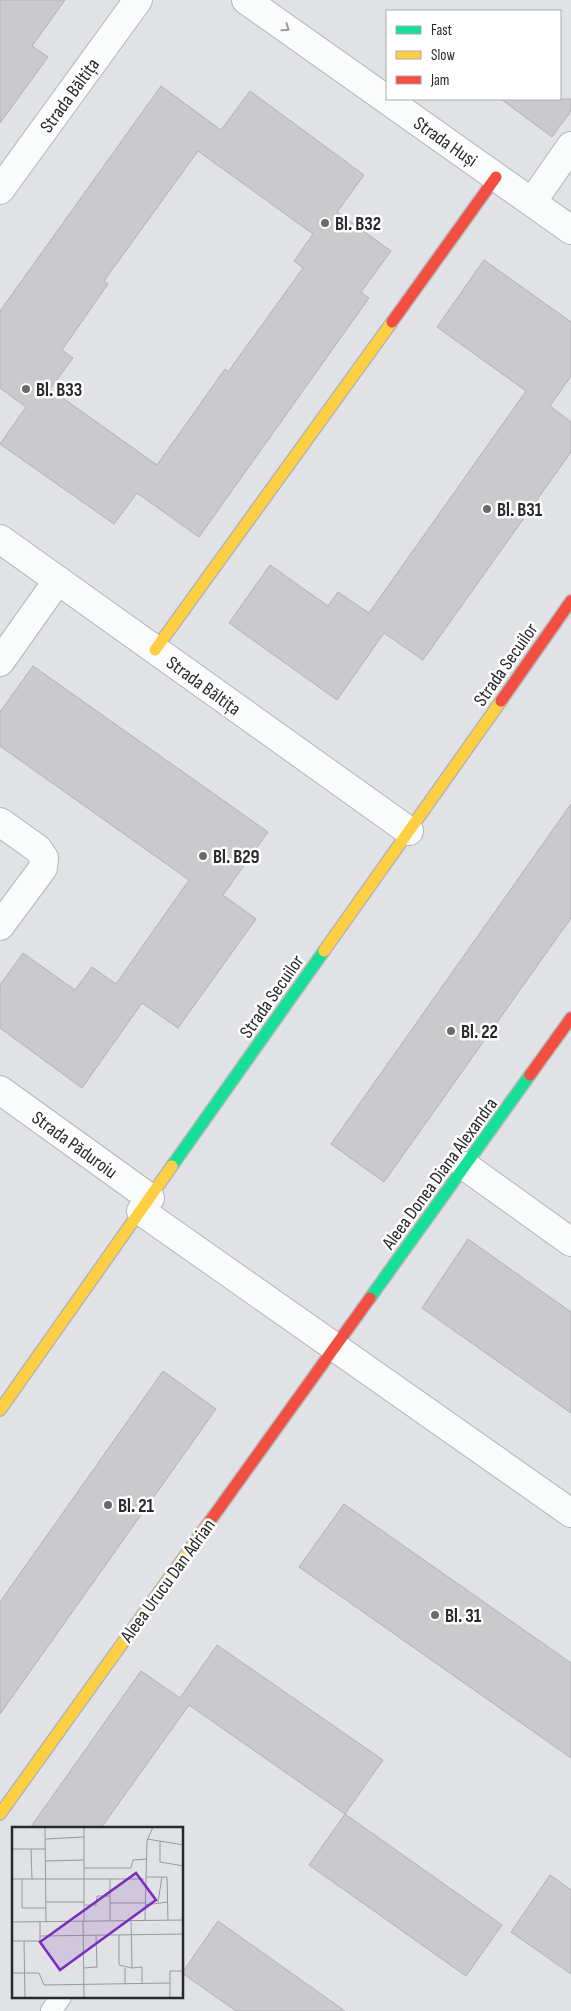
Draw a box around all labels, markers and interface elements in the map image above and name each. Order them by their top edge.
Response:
legend [386,10,561,100]
text: Fast [431,21,453,40]
one-way arrow [280,22,290,31]
text: Slow [431,46,455,65]
street label: Strada Băltița [36,54,105,138]
text: Jam [430,71,449,90]
street label: Strada Huși [409,112,481,172]
place label: Bl. B32 [335,213,381,236]
marker: Bl. B32 [319,217,331,229]
place label: Bl. B33 [36,379,82,402]
marker: Bl. B33 [20,383,32,395]
place label: Bl. B31 [497,499,543,522]
marker: Bl. B31 [481,503,493,515]
street label: Strada Secuilor [469,618,544,711]
street label: Strada Băltița [161,652,245,721]
place label: Bl. B29 [213,846,260,869]
marker: Bl. B29 [197,850,209,862]
street label: Strada Secuilor [235,950,310,1043]
place label: Bl. 22 [461,1021,498,1044]
marker: Bl. 22 [445,1025,457,1037]
street label: Aleea Donea Diana Alexandra [377,1094,503,1255]
street label: Strada Păduroiu [27,1106,121,1184]
place label: Bl. 21 [118,1495,155,1518]
marker: Bl. 21 [102,1499,114,1511]
street label: Aleea Urucu Dan Adrian [115,1515,221,1648]
place label: Bl. 31 [445,1605,482,1628]
marker: Bl. 31 [429,1609,441,1621]
inset map [12,1827,184,1998]

